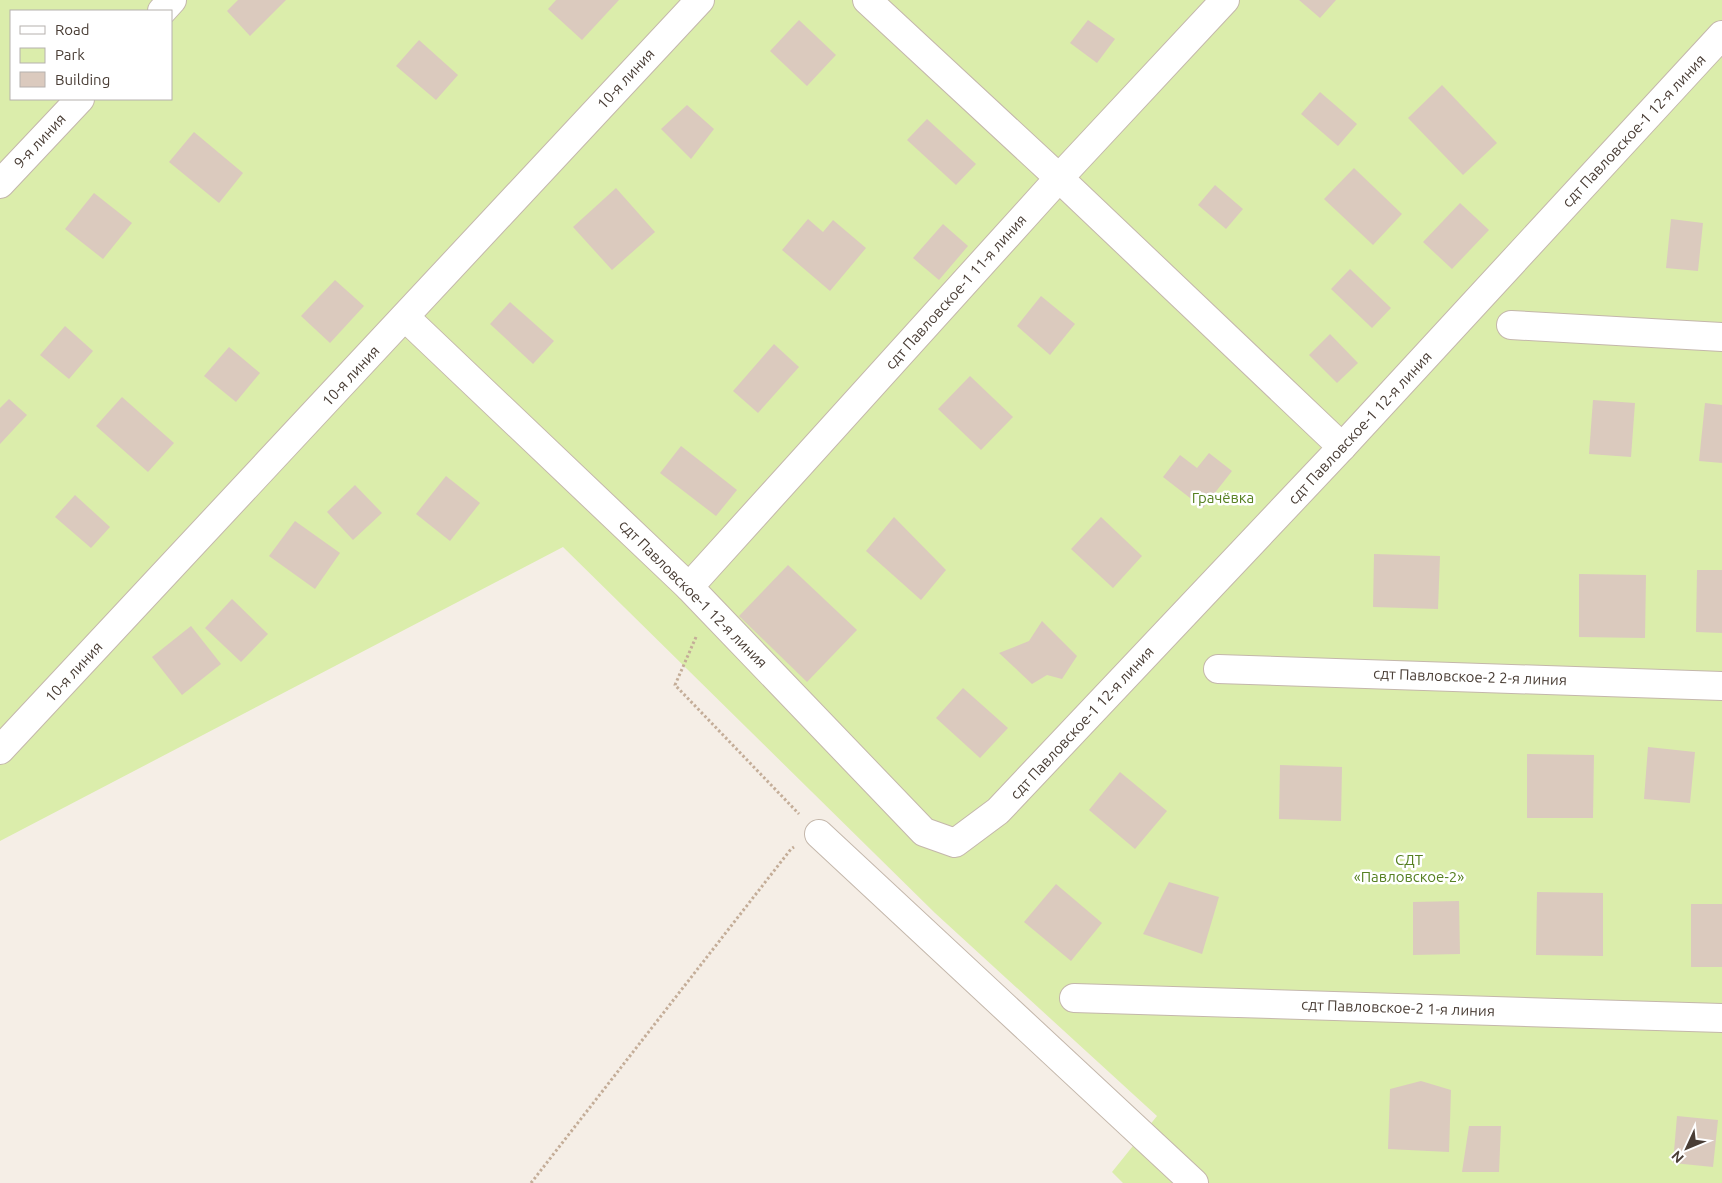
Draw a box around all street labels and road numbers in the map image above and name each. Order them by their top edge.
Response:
street label: 10-я линия [593,45,658,112]
street label: сдт Павловское-1 12-я линия [1558,51,1709,210]
street label: 9-я линия [10,110,69,171]
street label: сдт Павловское-1 11-я линия [882,211,1030,373]
street label: 10-я линия [318,342,383,409]
street label: сдт Павловское-1 12-я линия [1284,348,1435,507]
street label: сдт Павловское-1 12-я линия [616,516,771,671]
street label: 10-я линия [41,638,106,705]
street label: сдт Павловское-1 12-я линия [1006,643,1157,802]
street label: сдт Павловское-2 2-я линия [1373,665,1567,688]
street label: сдт Павловское-2 1-я линия [1301,996,1495,1019]

